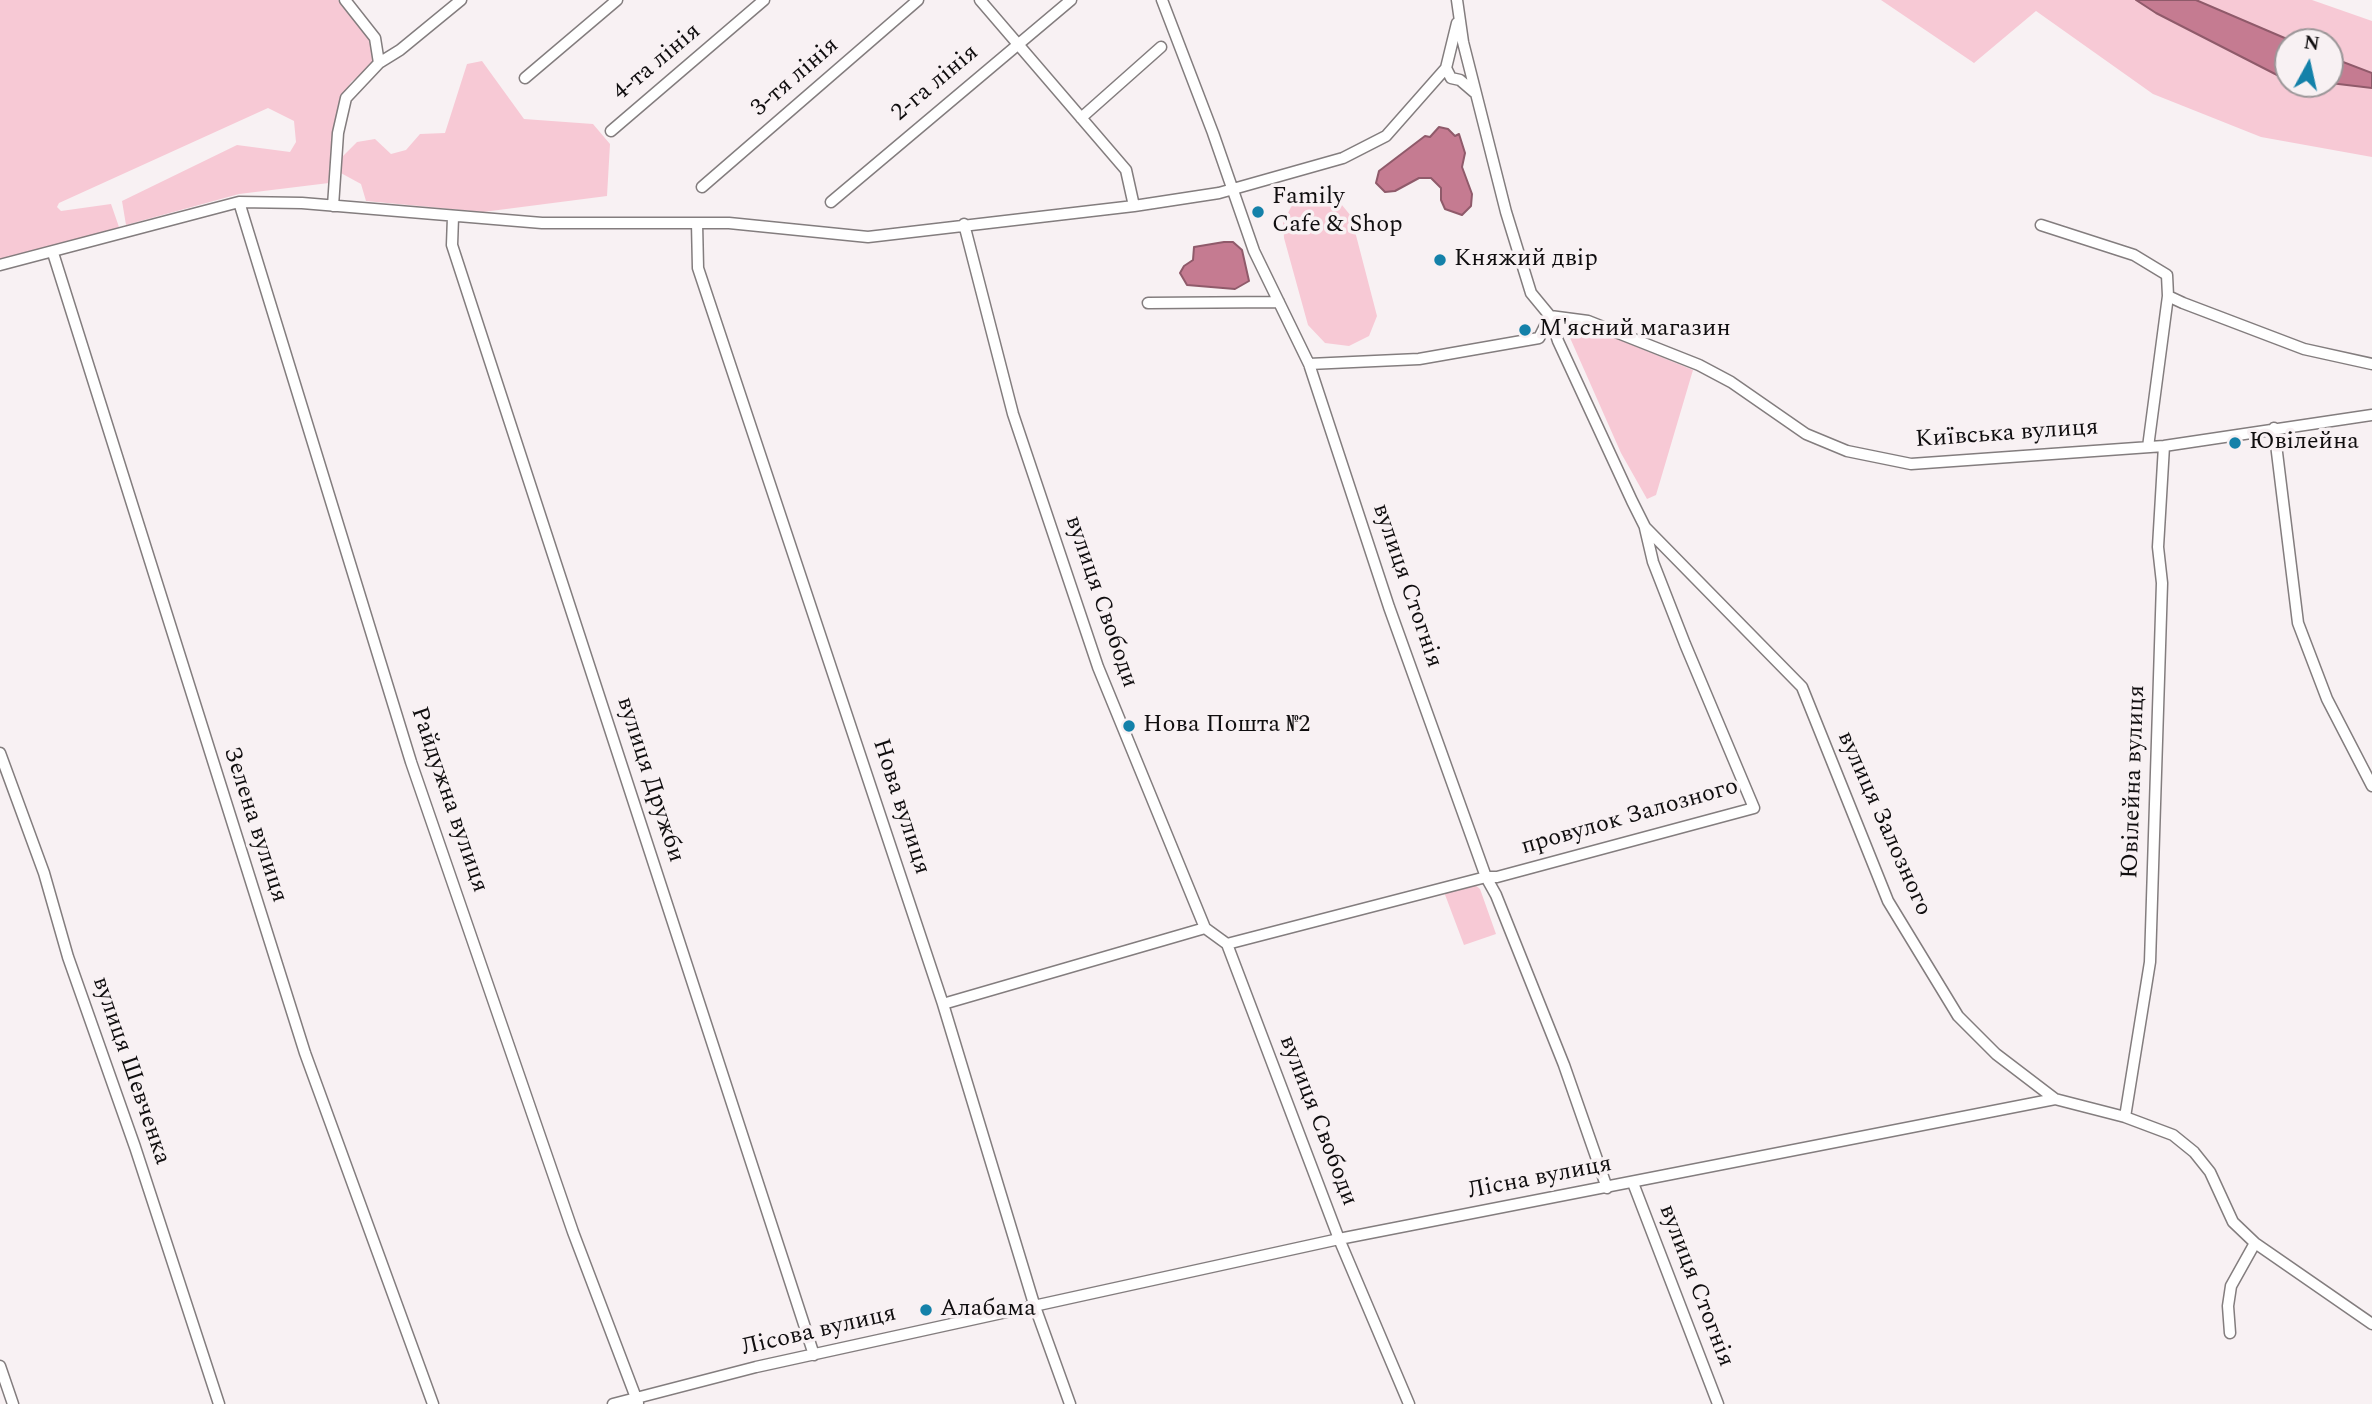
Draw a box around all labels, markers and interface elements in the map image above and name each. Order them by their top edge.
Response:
street label: 4-та лінія [608,18,708,108]
north arrow [2274,28,2344,98]
text: N [2302,28,2321,59]
street label: 3-тя лінія [746,32,846,124]
street label: 2-га лінія [887,39,985,129]
place label: Family Cafe & Shop [1272,184,1403,240]
marker: Family Cafe & Shop [1250,204,1266,220]
place label: Княжий двір [1454,246,1598,274]
marker: Княжий двір [1432,252,1448,268]
place label: М'ясний магазин [1539,316,1731,344]
marker: М'ясний магазин [1517,322,1533,338]
street label: Київська вулиця [1914,414,2100,456]
place label: Ювілейна [2249,429,2359,457]
marker: Ювілейна [2227,435,2243,451]
street label: вулиця Стогнія [1364,500,1448,672]
street label: вулиця Свободи [1057,512,1143,692]
street label: Ювілейна вулиця [2117,685,2153,879]
street label: вулиця Дружби [609,694,689,866]
street label: Райдужна вулиця [403,704,493,896]
place label: Нова Пошта №2 [1143,712,1310,740]
marker: Нова Пошта №2 [1121,718,1137,734]
street label: вулиця Залозного [1829,727,1937,921]
street label: Нова вулиця [865,736,935,878]
street label: Зелена вулиця [215,744,293,906]
street label: провулок Залозного [1518,773,1742,863]
street label: вулиця Шевченка [84,973,176,1169]
street label: вулиця Свободи [1271,1032,1363,1210]
street label: Лісна вулиця [1465,1151,1615,1207]
street label: вулиця Стогнія [1651,1201,1739,1371]
place label: Алабама [940,1296,1036,1324]
street label: Лісова вулиця [739,1300,899,1364]
marker: Алабама [918,1302,934,1318]

